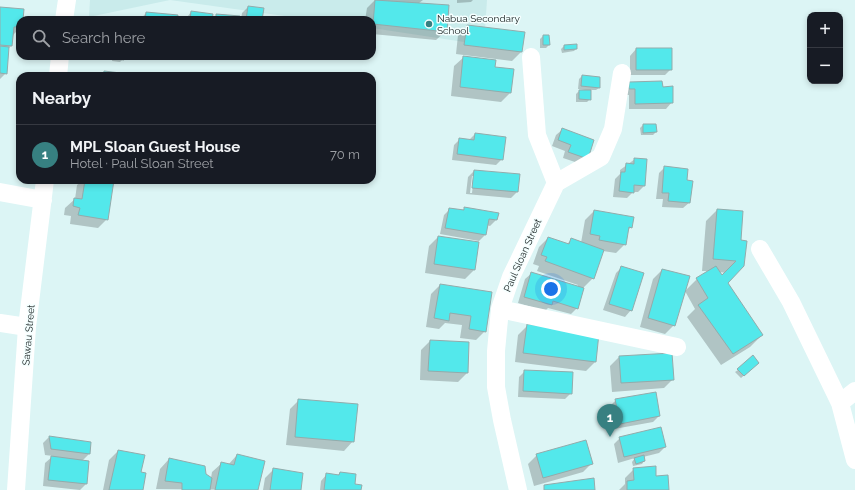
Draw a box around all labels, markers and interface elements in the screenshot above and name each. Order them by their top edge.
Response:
map controls [807,12,843,84]
button: + [807,12,843,48]
place label: Nabua Secondary School [437,13,521,36]
search box [16,16,376,60]
marker: Nabua Secondary School [424,19,434,29]
icon: search [30,27,52,49]
text: Search here [62,29,145,47]
button: − [807,48,843,84]
text: Nearby [32,88,91,108]
text: MPL Sloan Guest House [70,138,240,156]
text: 1 [42,147,48,162]
text: 70 m [330,147,360,162]
text: Hotel · Paul Sloan Street [70,156,214,171]
street label: Paul Sloan Street [501,216,544,293]
your location [541,279,561,299]
street label: Sawau Street [20,304,37,366]
pin: 1 [597,404,623,437]

